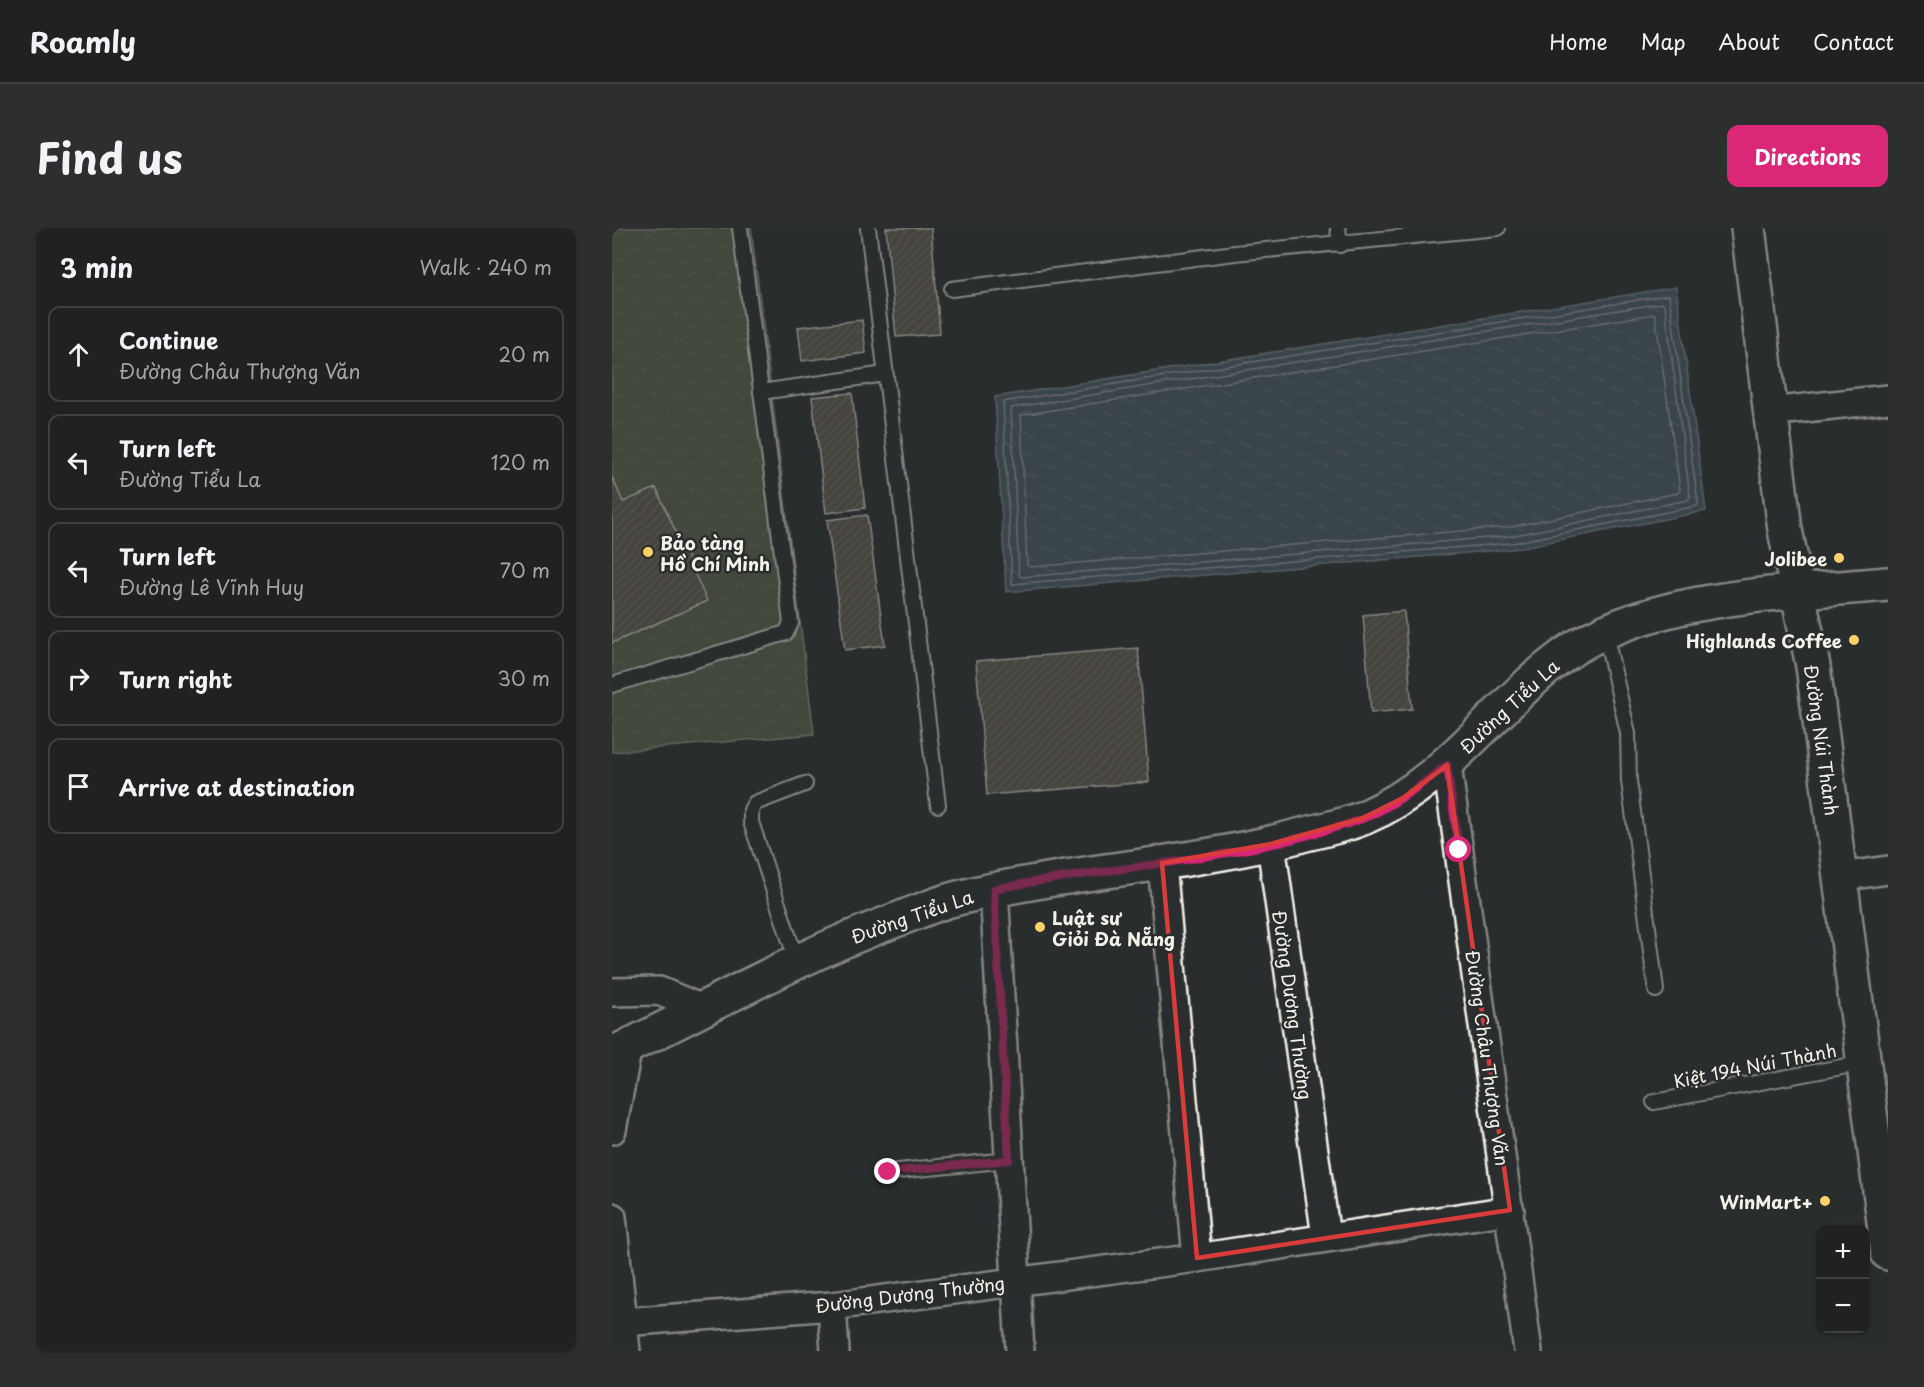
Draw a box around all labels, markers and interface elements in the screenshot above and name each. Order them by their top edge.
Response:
text: Roamly [30,20,136,63]
text: Home [1549,25,1608,57]
text: Map [1641,25,1686,57]
text: About [1719,25,1780,57]
text: Contact [1813,25,1894,57]
text: Find us [36,125,183,188]
button: Directions [1727,125,1888,187]
text: 3 min [60,248,133,287]
text: Walk · 240 m [419,252,552,282]
text: Continue [119,323,218,356]
icon: ahead [62,338,95,371]
text: 20 m [498,339,550,369]
text: Đường Châu Thượng Văn [119,356,361,386]
text: Turn left [119,431,216,464]
icon: left [62,446,95,479]
text: 120 m [491,447,550,477]
text: Đường Tiểu La [119,464,261,494]
place label: Bảo tàng Hồ Chí Minh [660,529,770,577]
text: Turn left [119,539,216,572]
marker: Bảo tàng Hồ Chí Minh [641,545,655,559]
place label: Jolibee [1765,545,1827,572]
marker: Jolibee [1832,551,1846,565]
icon: left [62,554,95,587]
text: 70 m [500,555,550,585]
text: Đường Lê Vĩnh Huy [119,572,304,602]
place label: Highlands Coffee [1686,627,1842,654]
marker: Highlands Coffee [1847,633,1861,647]
street label: Đường Tiểu La [1453,652,1565,759]
icon: right [62,662,95,695]
text: Turn right [119,662,232,695]
text: 30 m [497,663,550,693]
street label: Đường Núi Thành [1798,663,1846,817]
icon: arrive [62,770,95,803]
text: Arrive at destination [119,770,355,803]
route start [1445,836,1471,862]
street label: Đường Tiểu La [847,882,977,950]
place label: Luật sư Giỏi Đà Nẵng [1052,904,1175,952]
street label: Đường Dương Thường [1266,909,1320,1101]
marker: Luật sư Giỏi Đà Nẵng [1033,920,1047,934]
street label: Đường Châu Thượng Văn [1459,948,1517,1168]
street label: Kiệt 194 Núi Thành [1671,1036,1839,1094]
route end [874,1158,900,1184]
place label: WinMart+ [1720,1188,1813,1215]
marker: WinMart+ [1818,1194,1832,1208]
map controls [1816,1225,1870,1333]
button: + [1816,1225,1870,1279]
street label: Đường Dương Thường [814,1269,1006,1319]
button: − [1816,1279,1870,1333]

